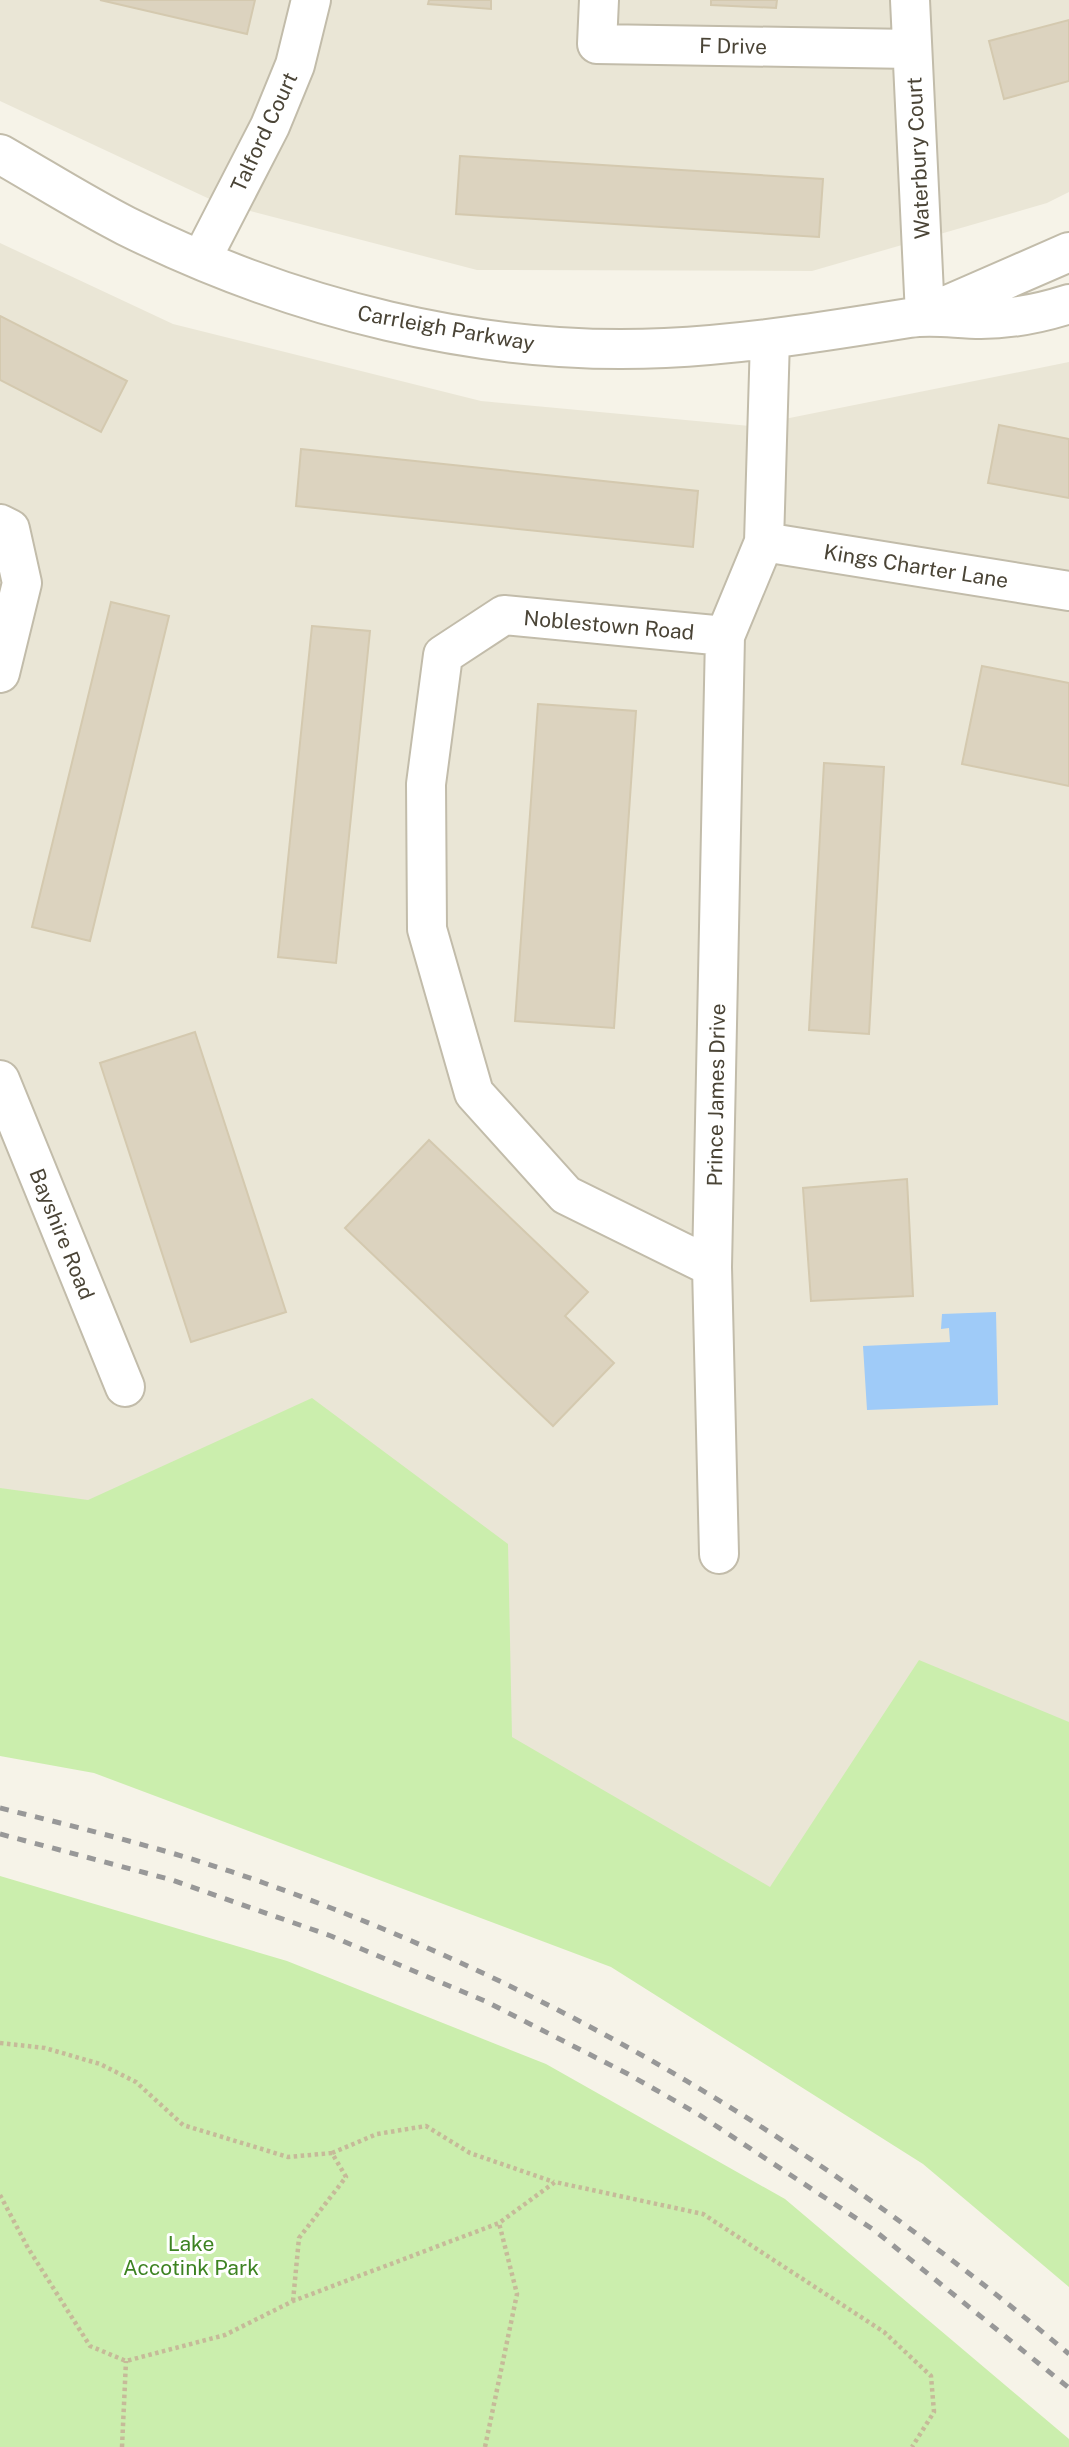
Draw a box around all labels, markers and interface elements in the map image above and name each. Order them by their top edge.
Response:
street label: F Drive [699,33,767,59]
street label: Talford Court [225,68,303,196]
street label: Waterbury Court [901,76,935,240]
street label: Carrleigh Parkway [356,300,536,356]
street label: Kings Charter Lane [822,539,1010,593]
street label: Noblestown Road [523,605,695,645]
street label: Prince James Drive [702,1003,730,1187]
street label: Bayshire Road [24,1165,100,1303]
park label: Lake Accotink Park [123,2231,259,2280]

